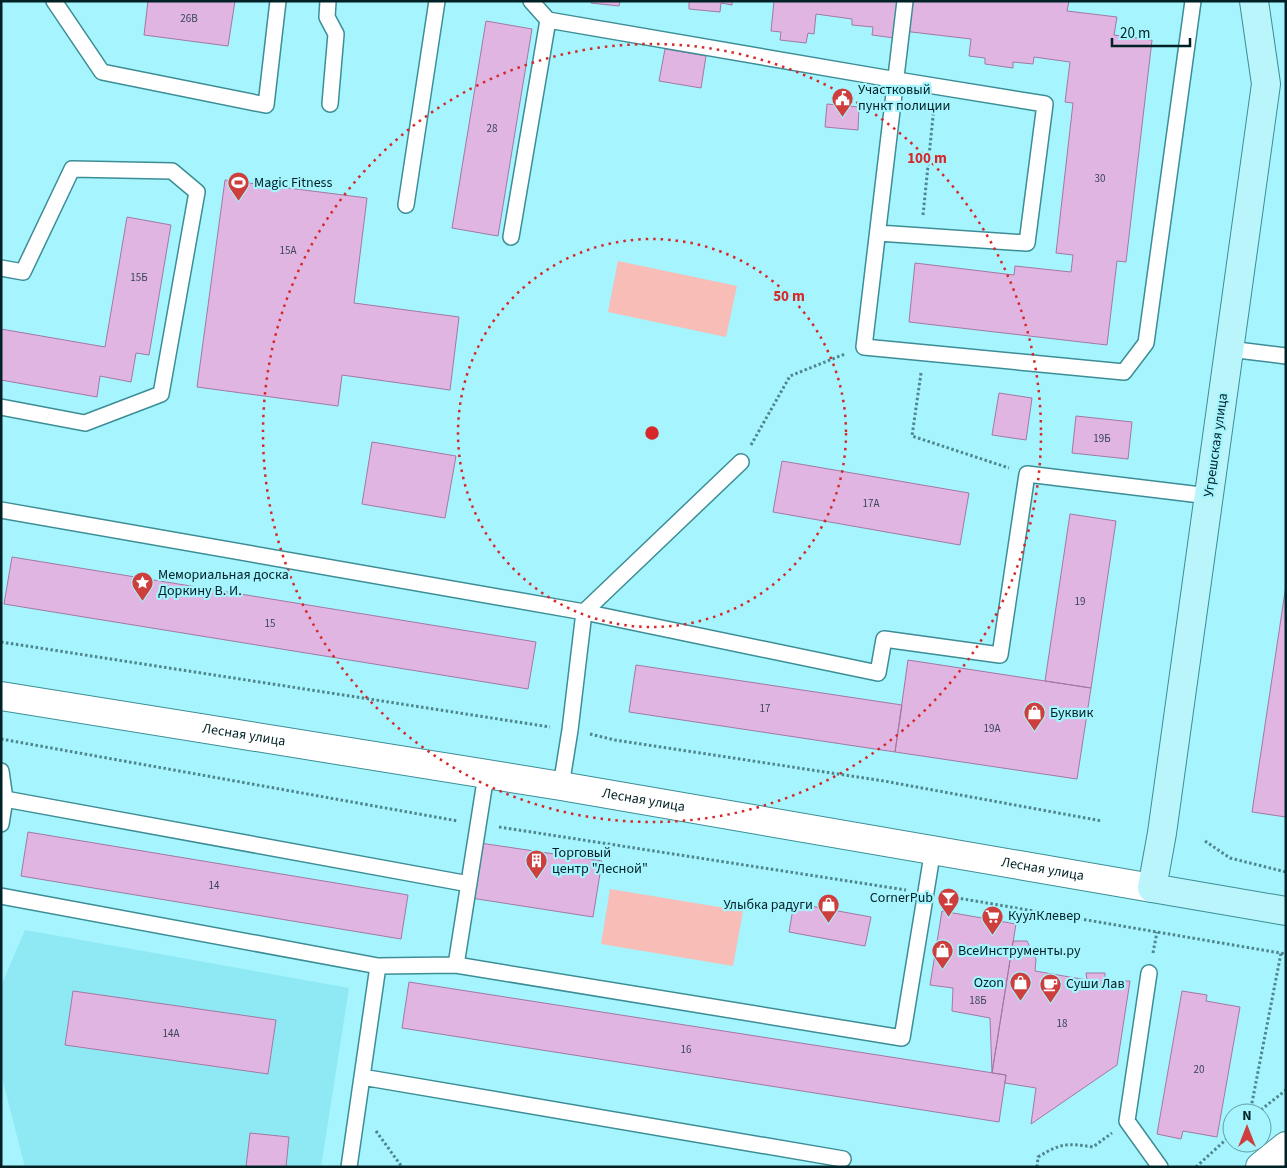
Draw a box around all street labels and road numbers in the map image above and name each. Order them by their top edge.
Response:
street label: Угрешская улица [1199,392,1233,498]
street label: Лесная улица [201,719,287,752]
street label: Лесная улица [601,783,687,817]
street label: Лесная улица [1000,852,1086,886]

